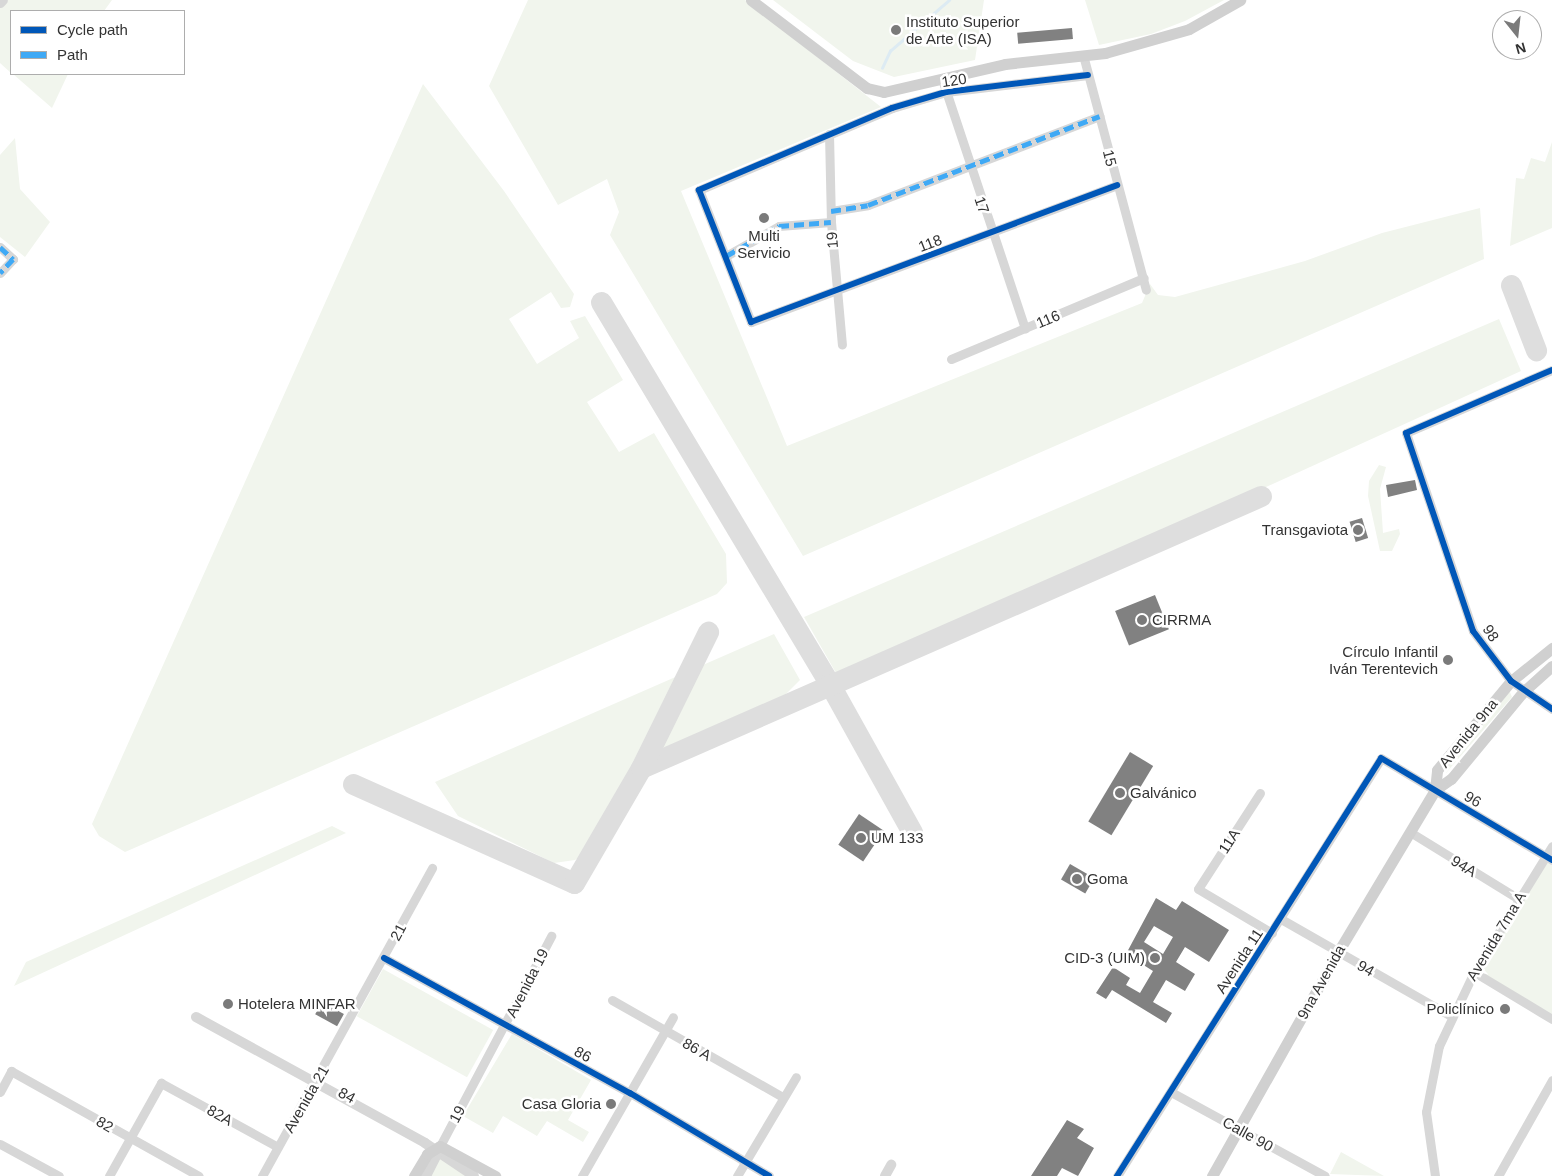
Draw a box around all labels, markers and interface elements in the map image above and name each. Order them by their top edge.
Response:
legend [10,10,185,75]
north arrow [1492,10,1542,60]
place label: Instituto Superior de Arte (ISA) [906,12,1019,47]
text: Cycle path [57,21,128,38]
marker: Instituto Superior de Arte (ISA) [890,24,902,36]
text: N [1514,39,1528,58]
text: Path [57,46,88,63]
street label: 120 [940,69,968,91]
street label: 15 [1099,148,1121,168]
street label: 17 [971,194,993,216]
marker: Multi Servicio [758,212,770,224]
place label: Multi Servicio [737,226,791,261]
street label: 118 [916,230,944,256]
street label: 19 [822,231,842,249]
street label: 116 [1033,306,1063,332]
place label: Transgaviota [1262,521,1348,539]
marker: Transgaviota [1352,524,1364,536]
place label: CIRRMA [1152,611,1211,629]
marker: CIRRMA [1136,614,1148,626]
street label: 98 [1479,621,1503,645]
place label: Círculo Infantil Iván Terentevich [1329,642,1438,677]
marker: Círculo Infantil Iván Terentevich [1442,654,1454,666]
street label: Avenida 9na [1435,695,1501,771]
place label: Galvánico [1130,784,1197,802]
marker: Galvánico [1114,787,1126,799]
street label: 96 [1461,787,1485,811]
street label: 11A [1214,825,1244,857]
place label: UM 133 [871,829,924,847]
marker: UM 133 [855,832,867,844]
street label: 94A [1448,851,1480,881]
place label: Goma [1087,870,1128,888]
marker: Goma [1071,873,1083,885]
street label: Avenida 7ma A [1462,888,1530,984]
street label: 21 [386,920,410,944]
street label: Avenida 11 [1211,925,1267,997]
street label: 9na Avenida [1293,941,1349,1023]
street label: Avenida 19 [502,946,552,1020]
place label: CID-3 (UIM) [1064,949,1145,967]
marker: CID-3 (UIM) [1149,952,1161,964]
street label: 94 [1354,956,1378,980]
place label: Hotelera MINFAR [238,995,356,1013]
marker: Hotelera MINFAR [222,998,234,1010]
place label: Policlínico [1426,1000,1494,1018]
marker: Policlínico [1498,1002,1512,1016]
street label: 86 A [679,1033,715,1065]
street label: 86 [571,1042,595,1066]
street label: Avenida 21 [280,1062,332,1136]
street label: 84 [335,1083,359,1107]
place label: Casa Gloria [522,1095,601,1113]
marker: Casa Gloria [605,1098,617,1110]
street label: 82A [204,1101,236,1129]
street label: 19 [445,1102,469,1126]
street label: 82 [93,1112,117,1136]
street label: Calle 90 [1220,1113,1276,1155]

